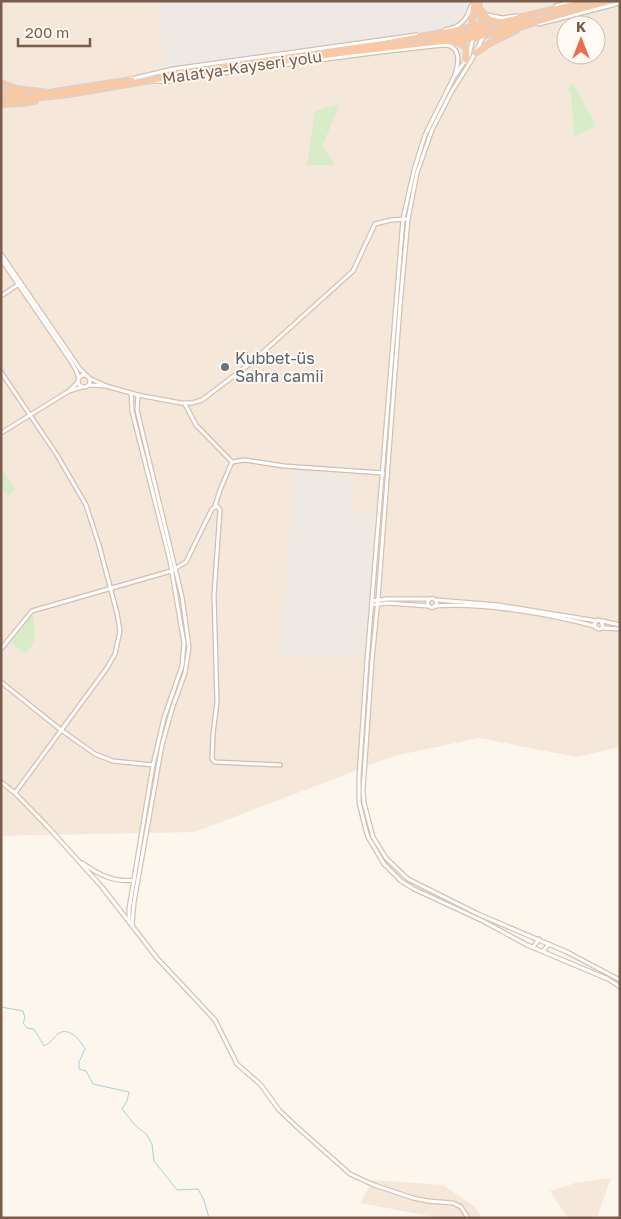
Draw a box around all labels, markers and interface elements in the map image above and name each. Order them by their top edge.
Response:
scale bar [18,15,90,47]
north arrow [556,15,606,65]
text: K [576,18,586,35]
text: 200 m [25,23,69,41]
street label: Malatya-Kayseri yolu [161,46,323,88]
place label: Kubbet-üs Sahra camii [235,348,324,386]
marker: Kubbet-üs Sahra camii [219,361,231,373]

